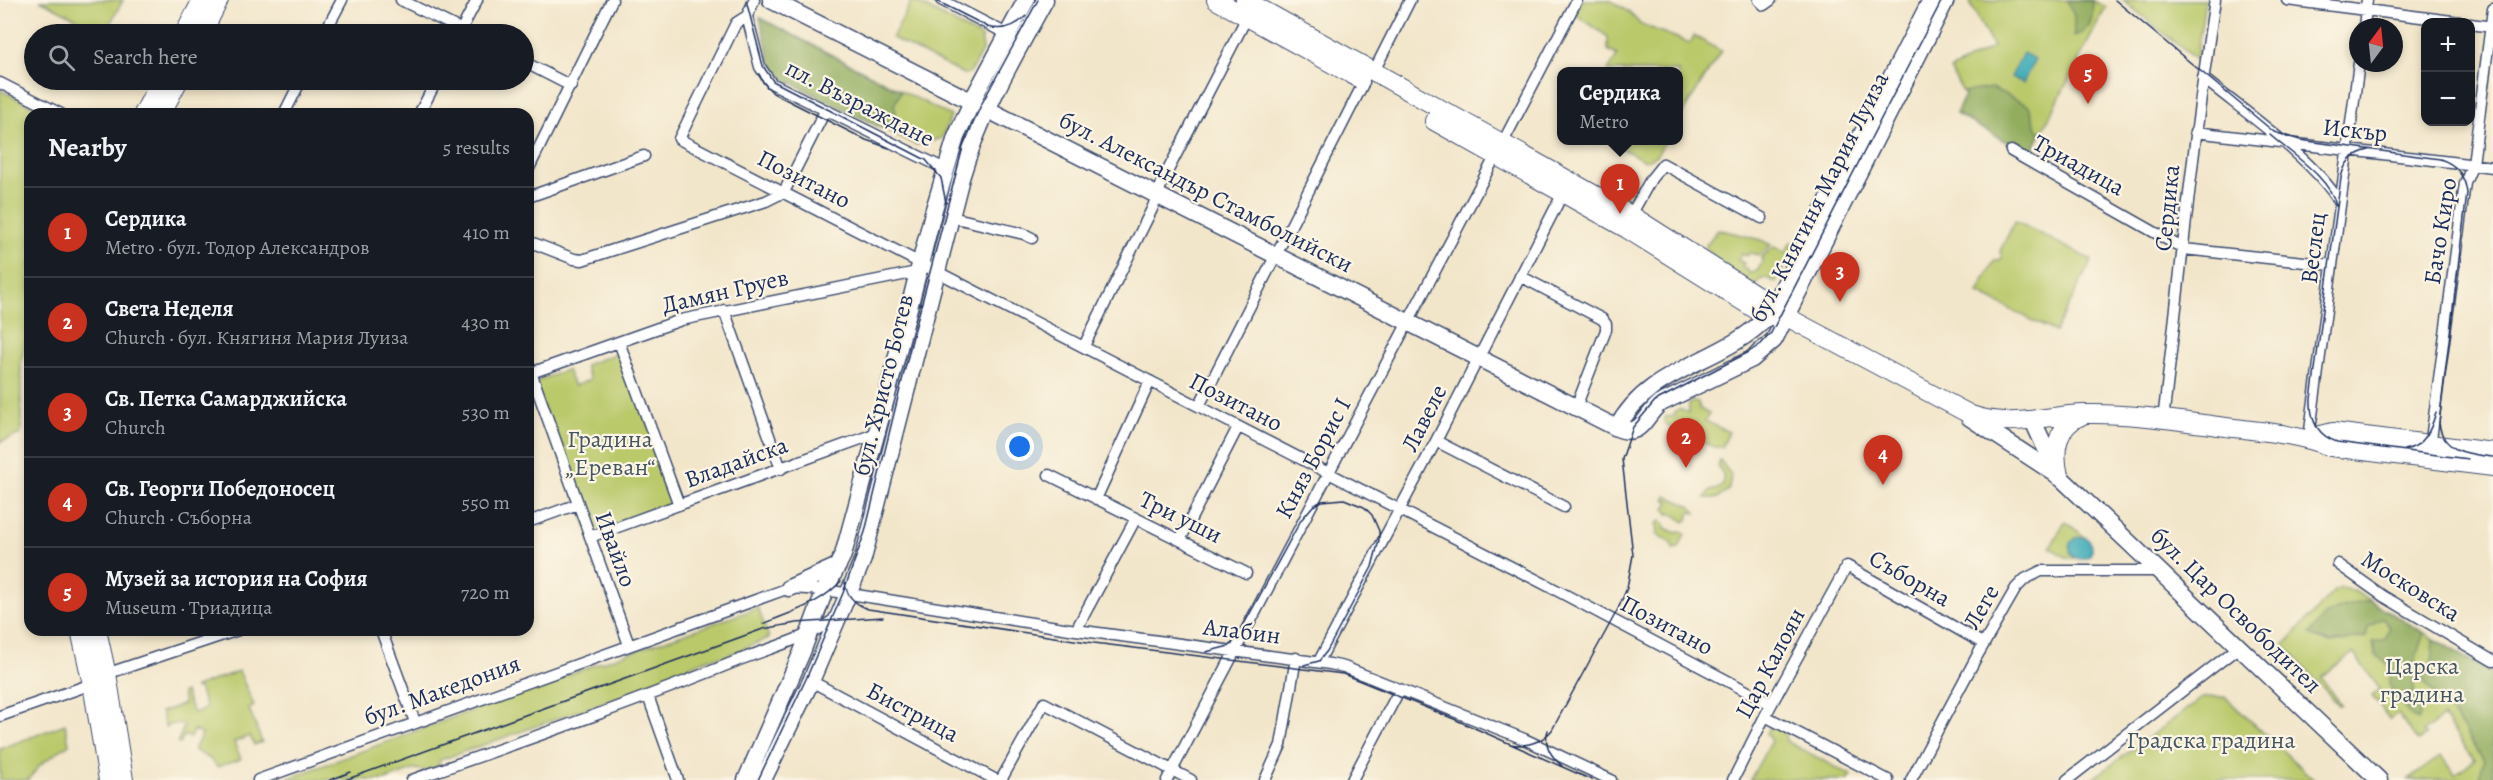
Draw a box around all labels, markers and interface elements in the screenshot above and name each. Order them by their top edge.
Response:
north arrow [2349,18,2403,72]
map controls [2421,18,2475,126]
button: + [2421,18,2475,72]
search box [24,24,534,90]
icon: search [45,41,78,74]
text: Search here [93,42,198,72]
street label: пл. Възраждане [780,52,940,154]
pin: 5 [2068,54,2108,104]
street label: бул. Княгиня Мария Луиза [1742,66,1896,328]
popup [1557,67,1683,145]
button: − [2421,72,2475,126]
text: Сердика [1579,78,1661,108]
street label: бул. Александър Стамболийски [1053,104,1359,280]
text: Metro [1579,108,1629,135]
street label: Искър [2321,111,2389,149]
street label: Триадица [2027,127,2131,203]
text: Nearby [48,130,127,165]
text: 5 results [443,134,510,161]
street label: Позитано [752,142,856,216]
street label: Сердика [2147,163,2187,253]
pin: 1 [1600,164,1640,214]
street label: Бачо Киро [2416,175,2464,287]
text: Сердика [105,204,187,234]
street label: Веслец [2293,210,2333,286]
text: 1 [64,219,71,246]
text: 410 m [463,219,510,246]
text: Metro · бул. Тодор Александров [105,234,370,261]
pin: 3 [1820,252,1860,302]
street label: Дамян Груев [659,261,791,321]
street label: бул. Христо Ботев [845,291,921,479]
text: Света Неделя [105,294,234,324]
text: 2 [63,309,72,336]
text: 430 m [461,309,510,336]
text: Church · бул. Княгиня Мария Луиза [105,324,409,351]
street label: Позитано [1184,365,1288,439]
street label: Лавеле [1394,379,1454,457]
text: Св. Петка Самарджийска [105,384,347,414]
street label: Княз Борис I [1268,392,1358,524]
text: 3 [63,399,72,426]
text: 530 m [462,399,510,426]
text: Church [105,414,166,441]
pin: 2 [1666,418,1706,468]
park label: Градина „Ереван“ [565,423,655,483]
street label: Владайска [680,429,792,495]
your location [1005,432,1034,461]
pin: 4 [1864,436,1902,485]
text: Св. Георги Победоносец [105,474,335,504]
street label: Три уши [1134,483,1228,551]
text: 4 [63,489,72,516]
text: 550 m [462,489,510,516]
text: Church · Съборна [105,504,252,531]
street label: Ивайло [588,507,644,591]
street label: бул. Цар Освободител [2143,520,2329,700]
street label: Съборна [1863,542,1957,614]
street label: Московска [2355,543,2467,629]
text: Музей за история на София [105,564,368,594]
text: 5 [63,579,72,606]
text: 720 m [461,579,510,606]
street label: Леге [1955,579,2007,635]
street label: Позитано [1615,587,1719,663]
text: Museum · Триадица [105,594,272,621]
street label: Цар Калоян [1728,602,1812,724]
street label: Алабин [1201,610,1282,652]
street label: бул. Македония [359,647,525,733]
park label: Царска градина [2380,650,2464,710]
street label: Бистрица [861,674,965,750]
park label: Градска градина [2126,724,2296,756]

